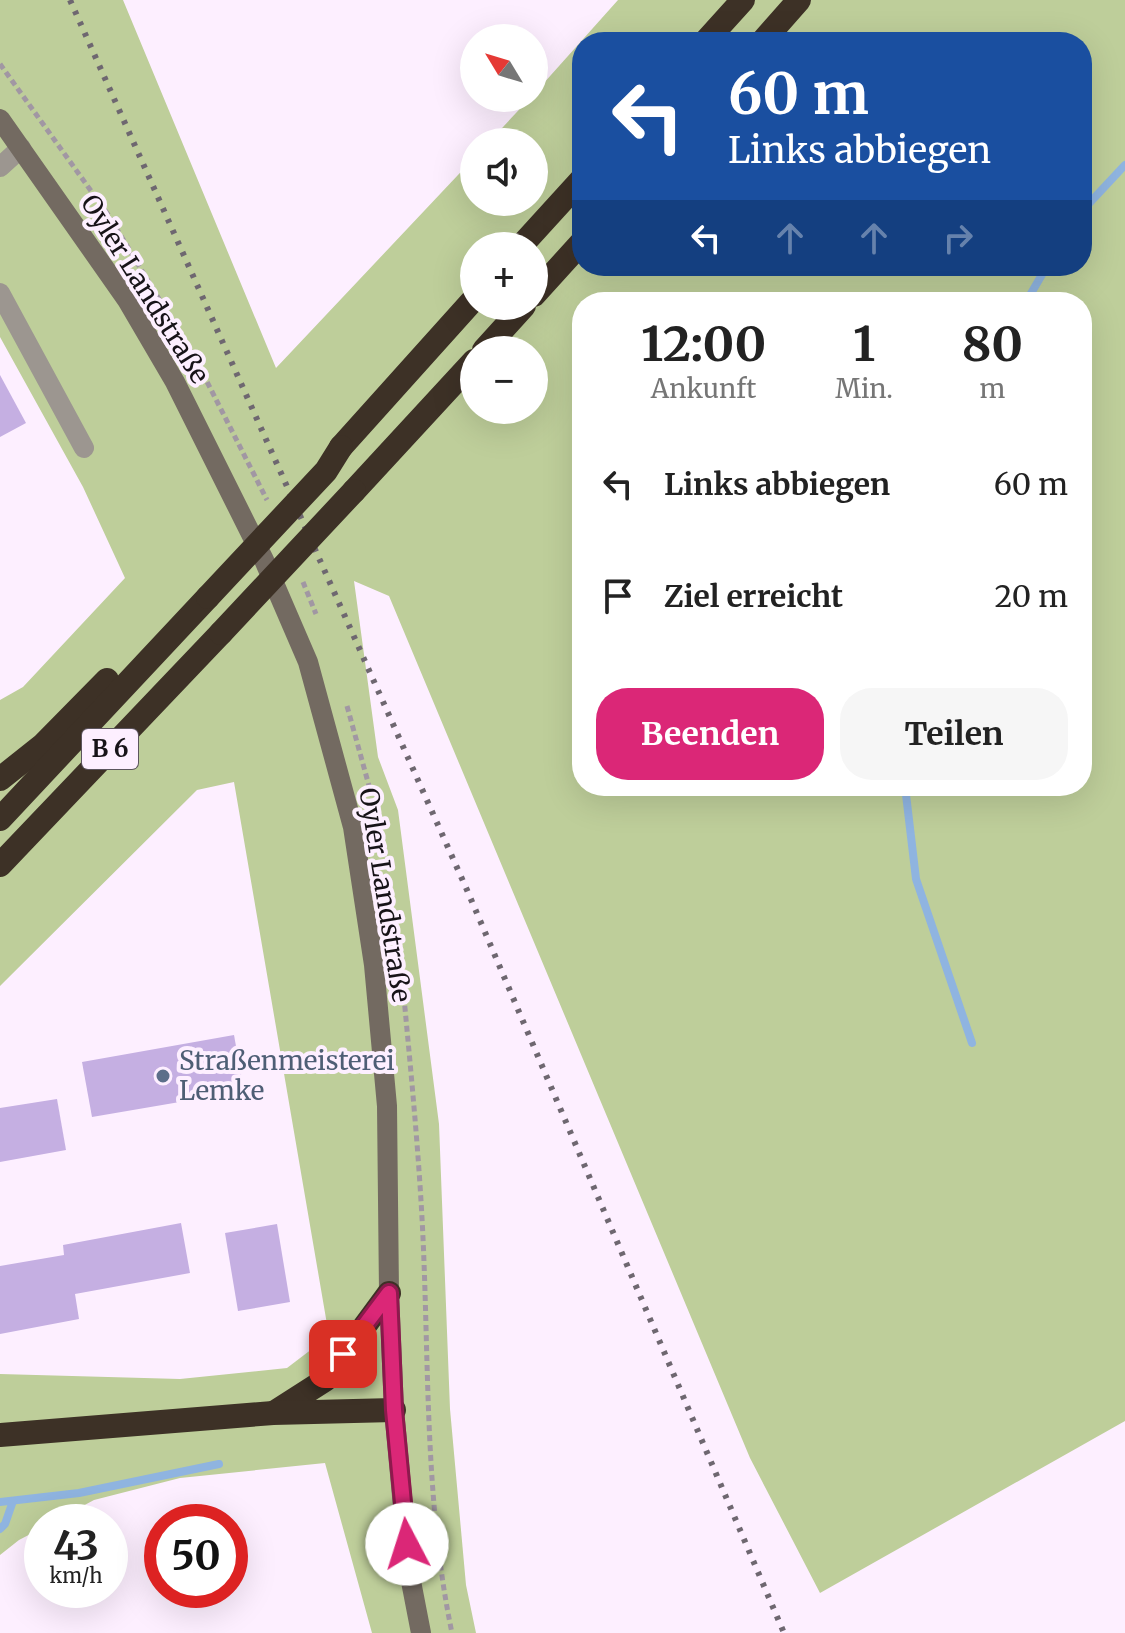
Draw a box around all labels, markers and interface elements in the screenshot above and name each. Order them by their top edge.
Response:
north arrow [460,24,548,112]
map controls [460,24,548,424]
text: 60 m [728,59,869,129]
icon: left [596,64,700,168]
button: sound [460,128,548,216]
text: Links abbiegen [728,128,991,173]
street label: Oyler Landstraße [74,188,217,389]
icon: left [684,216,728,260]
icon: ahead [768,216,812,260]
icon: ahead [852,216,896,260]
icon: right [936,216,980,260]
button: + [460,232,548,320]
text: 12:00 [641,314,766,374]
text: 1 [853,314,875,374]
text: 80 [962,314,1023,374]
button: − [460,336,548,424]
text: Ankunft [651,372,756,405]
text: Min. [835,372,893,405]
text: m [979,372,1005,405]
icon: left [596,462,640,506]
text: Links abbiegen [664,465,890,503]
text: 60 m [994,465,1068,503]
icon: arrive [596,574,640,618]
text: Ziel erreicht [664,577,843,615]
text: 20 m [995,577,1068,615]
button: Beenden [596,688,824,780]
button: Teilen [840,688,1068,780]
road number: B 6 [82,729,138,769]
street label: Oyler Landstraße [352,785,419,1004]
place label: Straßenmeisterei Lemke [179,1044,395,1107]
marker: Straßenmeisterei Lemke [154,1067,172,1085]
pin [309,1320,377,1388]
icon: arrive [321,1332,365,1376]
position arrow [365,1502,449,1586]
speed limit sign: 50 [144,1504,248,1608]
text: 43 [53,1521,99,1571]
text: km/h [50,1563,102,1588]

